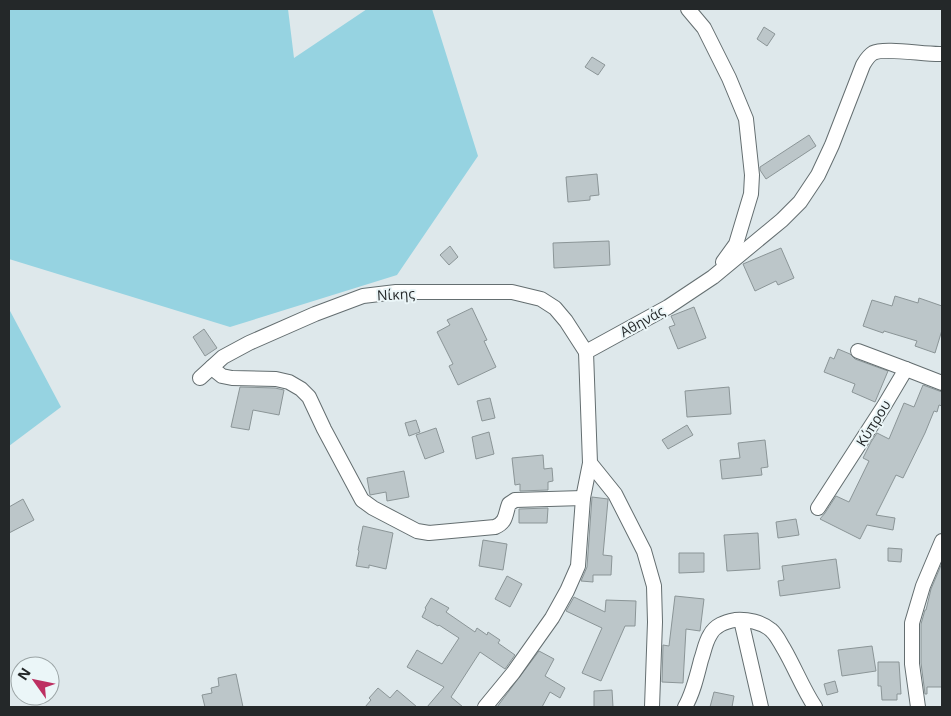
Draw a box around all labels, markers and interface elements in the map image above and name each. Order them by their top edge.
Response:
street label: Νίκης [377,284,416,304]
street label: Αθηνάς [616,301,668,341]
street label: Κύπρου [851,396,895,450]
north arrow [10,656,60,706]
text: N [13,664,35,684]

